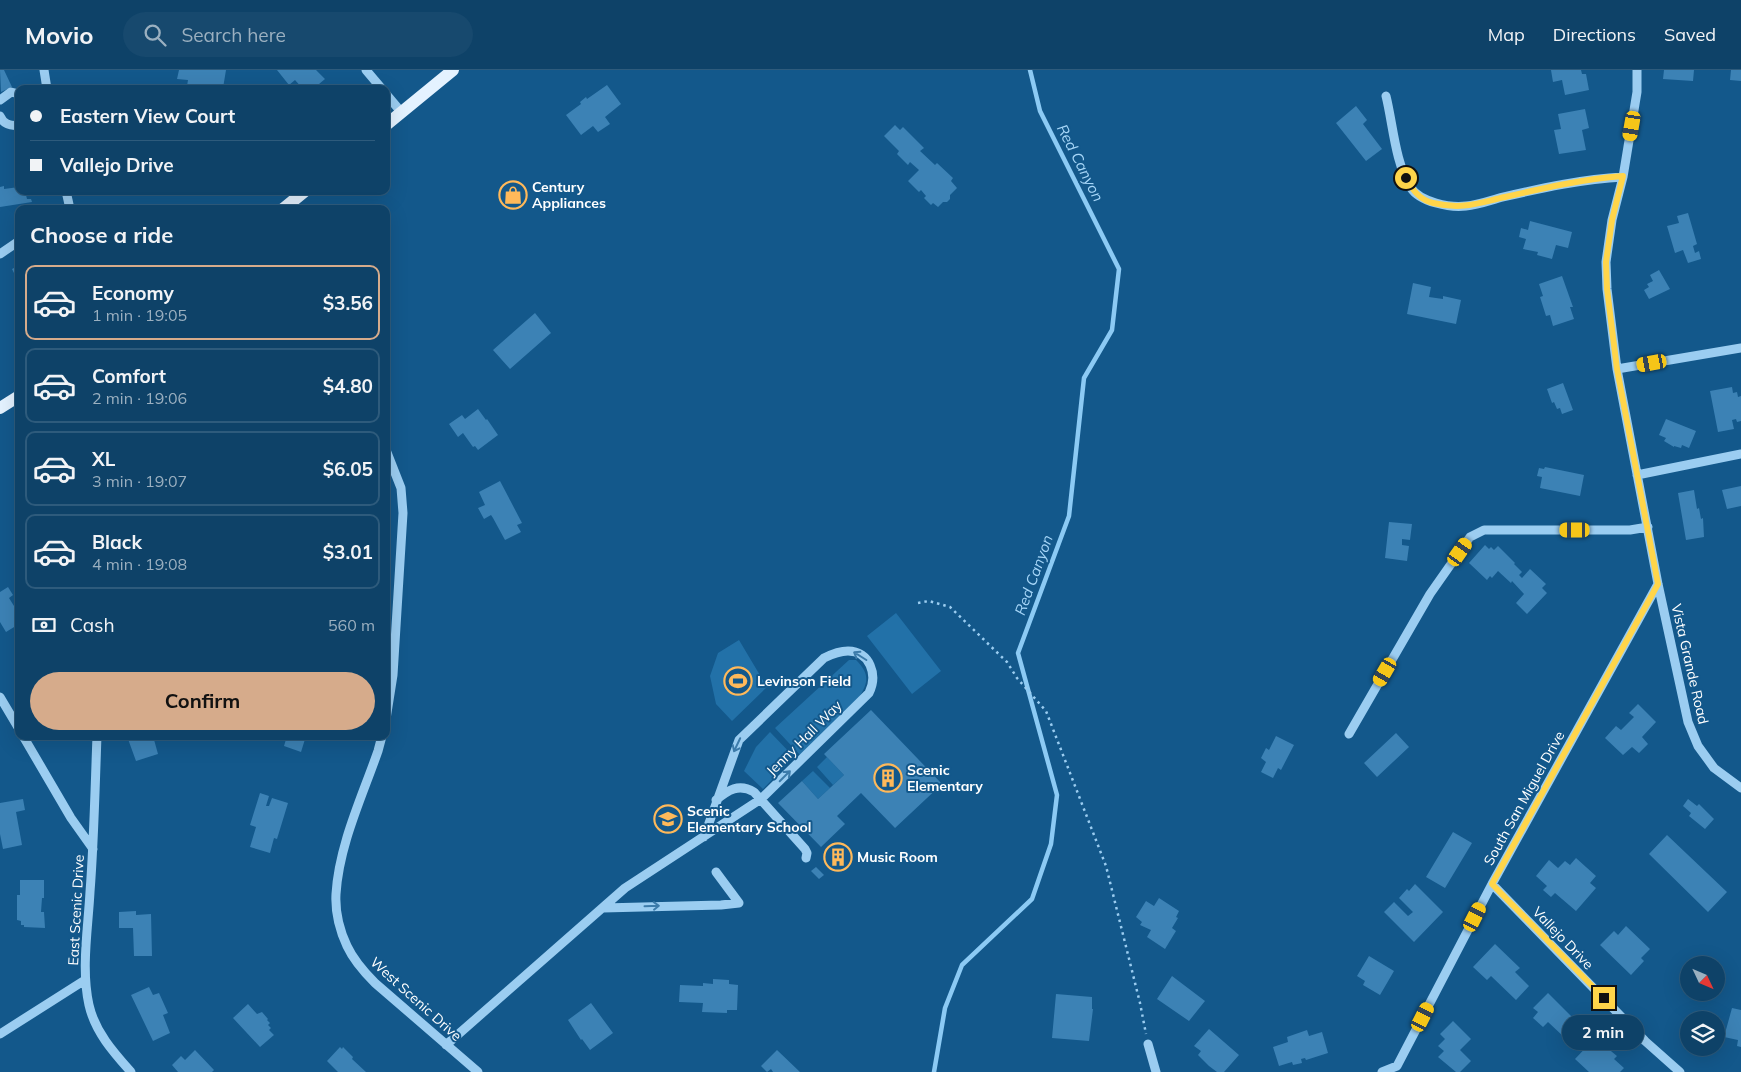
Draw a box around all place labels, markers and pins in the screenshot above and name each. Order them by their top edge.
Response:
place label: Century Appliances [532,178,606,212]
shop icon: Century Appliances [498,180,528,210]
sports icon: Levinson Field [723,666,753,696]
place label: Levinson Field [757,672,851,690]
place label: Scenic Elementary [907,761,983,795]
building icon: Scenic Elementary [873,763,903,793]
place label: Scenic Elementary School [687,802,811,836]
school or university icon: Scenic Elementary School [653,804,683,834]
building icon: Music Room [823,842,853,872]
place label: Music Room [857,848,938,866]

